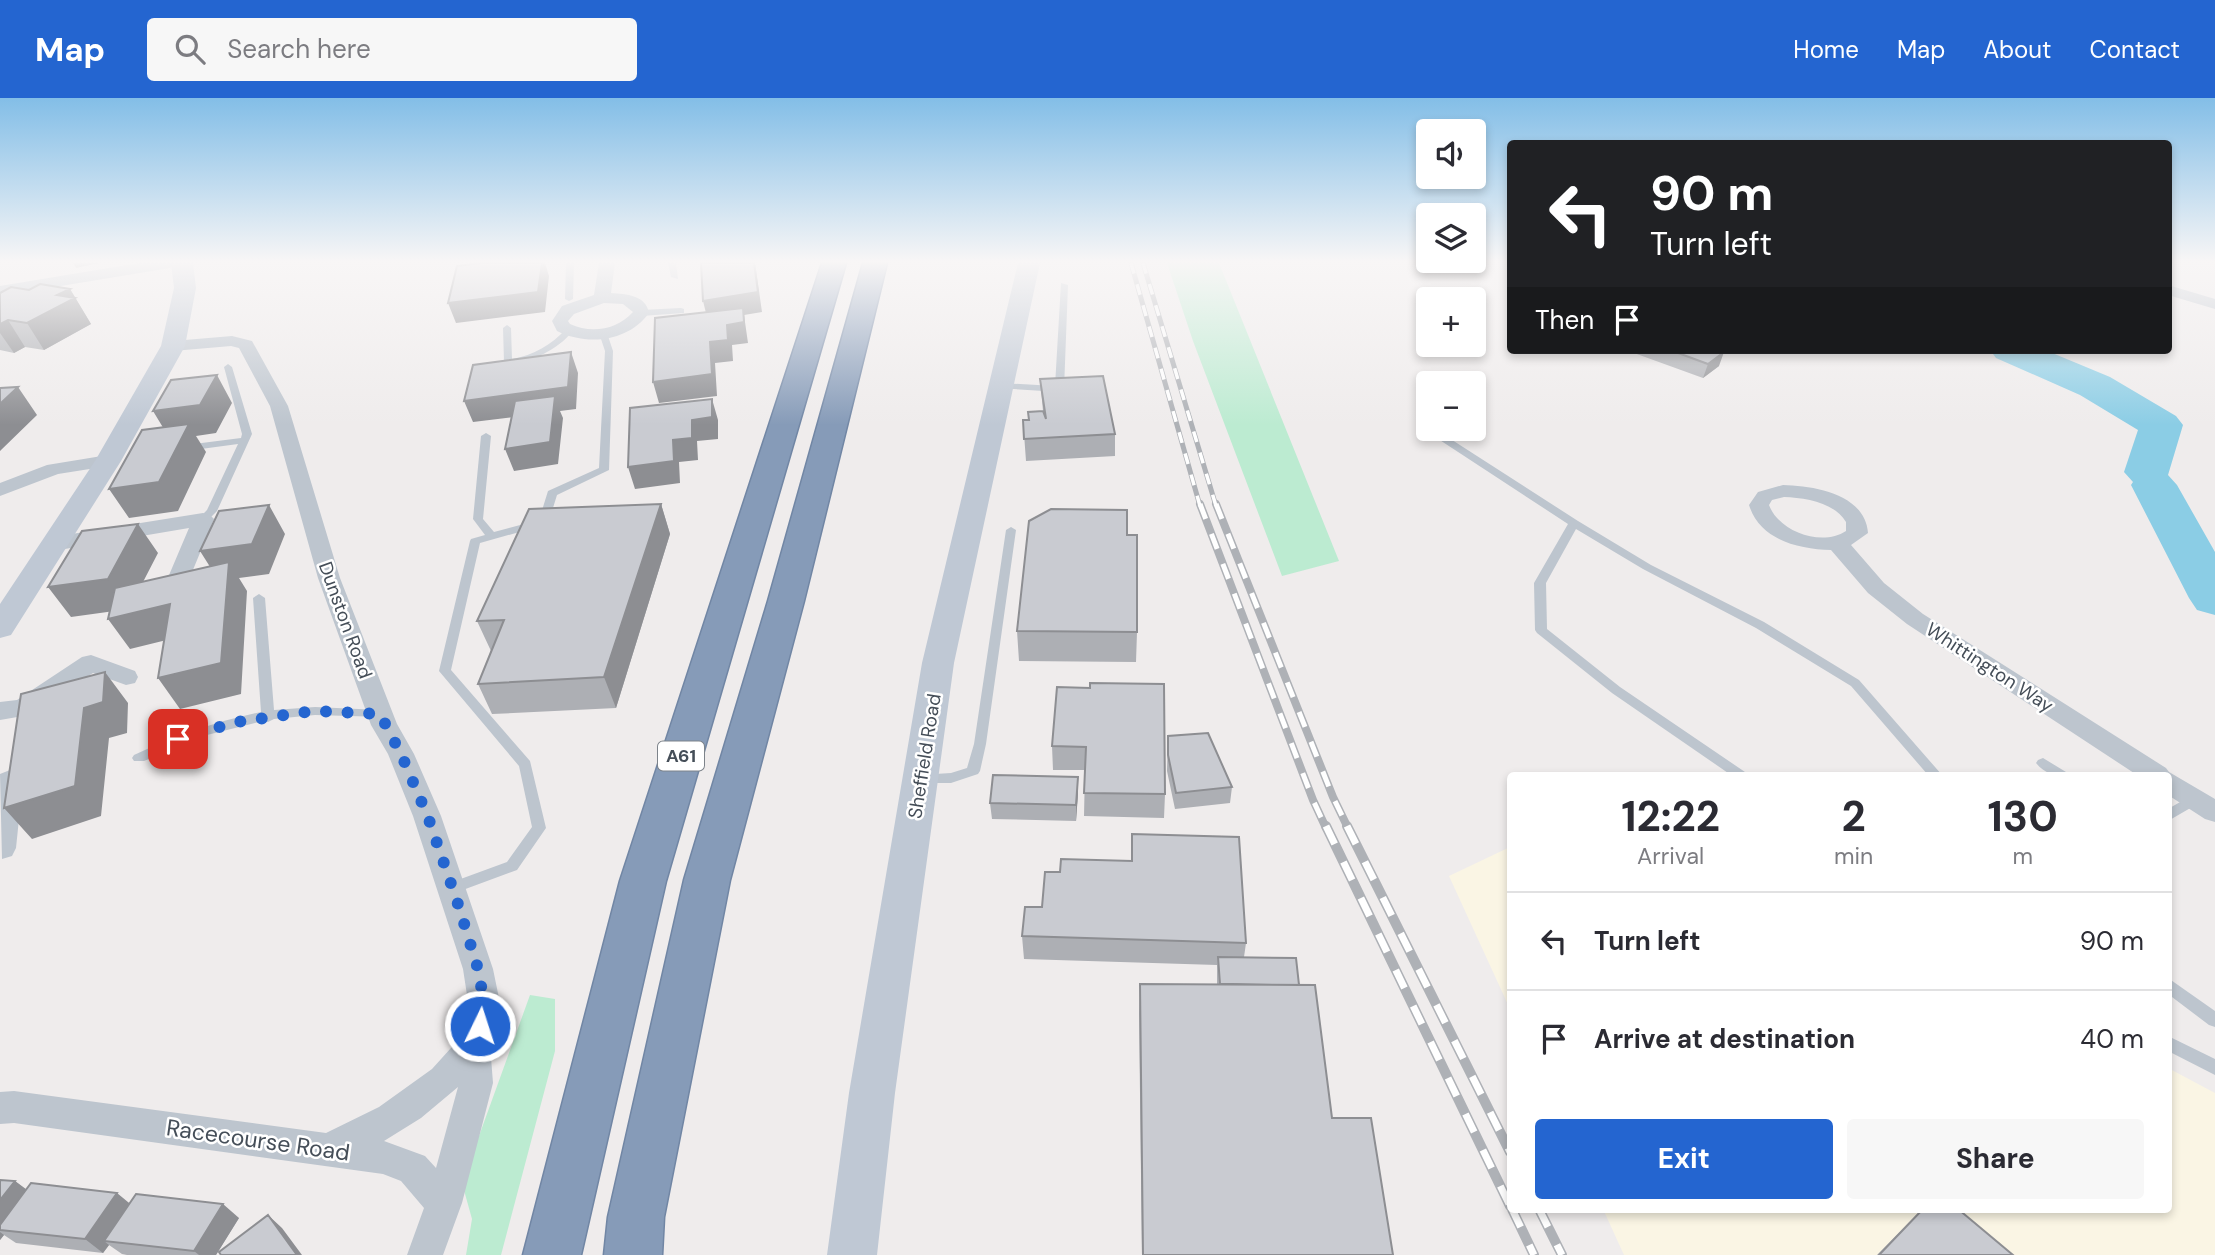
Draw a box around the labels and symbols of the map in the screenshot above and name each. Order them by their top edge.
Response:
street label: Dunston Road [313,558,378,682]
street label: Whittington Way [1921,617,2059,718]
street label: Sheffield Road [902,692,947,820]
pin [148,709,208,769]
road number: A61 [658,742,704,770]
position arrow [443,989,517,1063]
street label: Racecourse Road [164,1112,352,1168]

